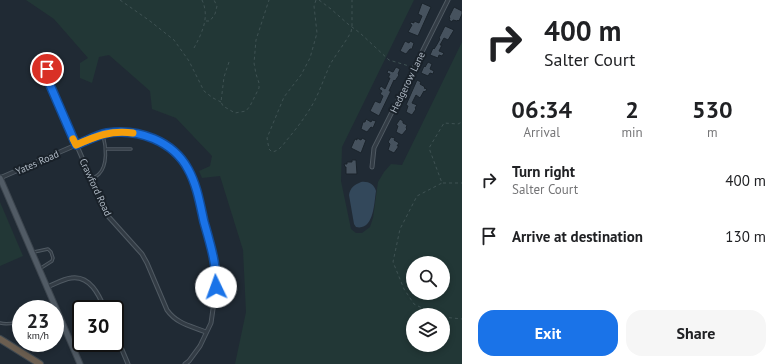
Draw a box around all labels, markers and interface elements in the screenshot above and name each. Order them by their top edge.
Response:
text: 400 m [544,12,621,49]
icon: right [478,16,530,68]
text: Salter Court [544,48,635,71]
street label: Hedgerow Lane [387,49,428,115]
pin [30,52,64,86]
icon: arrive [36,58,58,80]
text: 06:34 [511,94,572,125]
text: 2 [625,94,639,125]
text: 530 [692,94,733,125]
text: Arrival [524,124,560,141]
text: min [621,124,643,141]
text: m [707,124,718,141]
street label: Yates Road [13,147,61,178]
street label: Crawford Road [76,156,115,218]
text: Turn right [512,162,575,181]
icon: right [478,169,500,191]
text: 400 m [725,171,766,190]
text: Salter Court [512,181,578,198]
icon: arrive [478,225,500,247]
text: Arrive at destination [512,227,643,246]
text: 130 m [725,227,766,246]
map controls [406,256,450,352]
button: search [406,256,450,300]
position arrow [195,266,237,308]
speed limit sign: 30 [72,300,124,352]
text: 23 [27,308,49,334]
button: layers [406,308,450,352]
button: Exit [478,310,618,356]
button: Share [626,310,766,356]
text: km/h [27,329,49,342]

